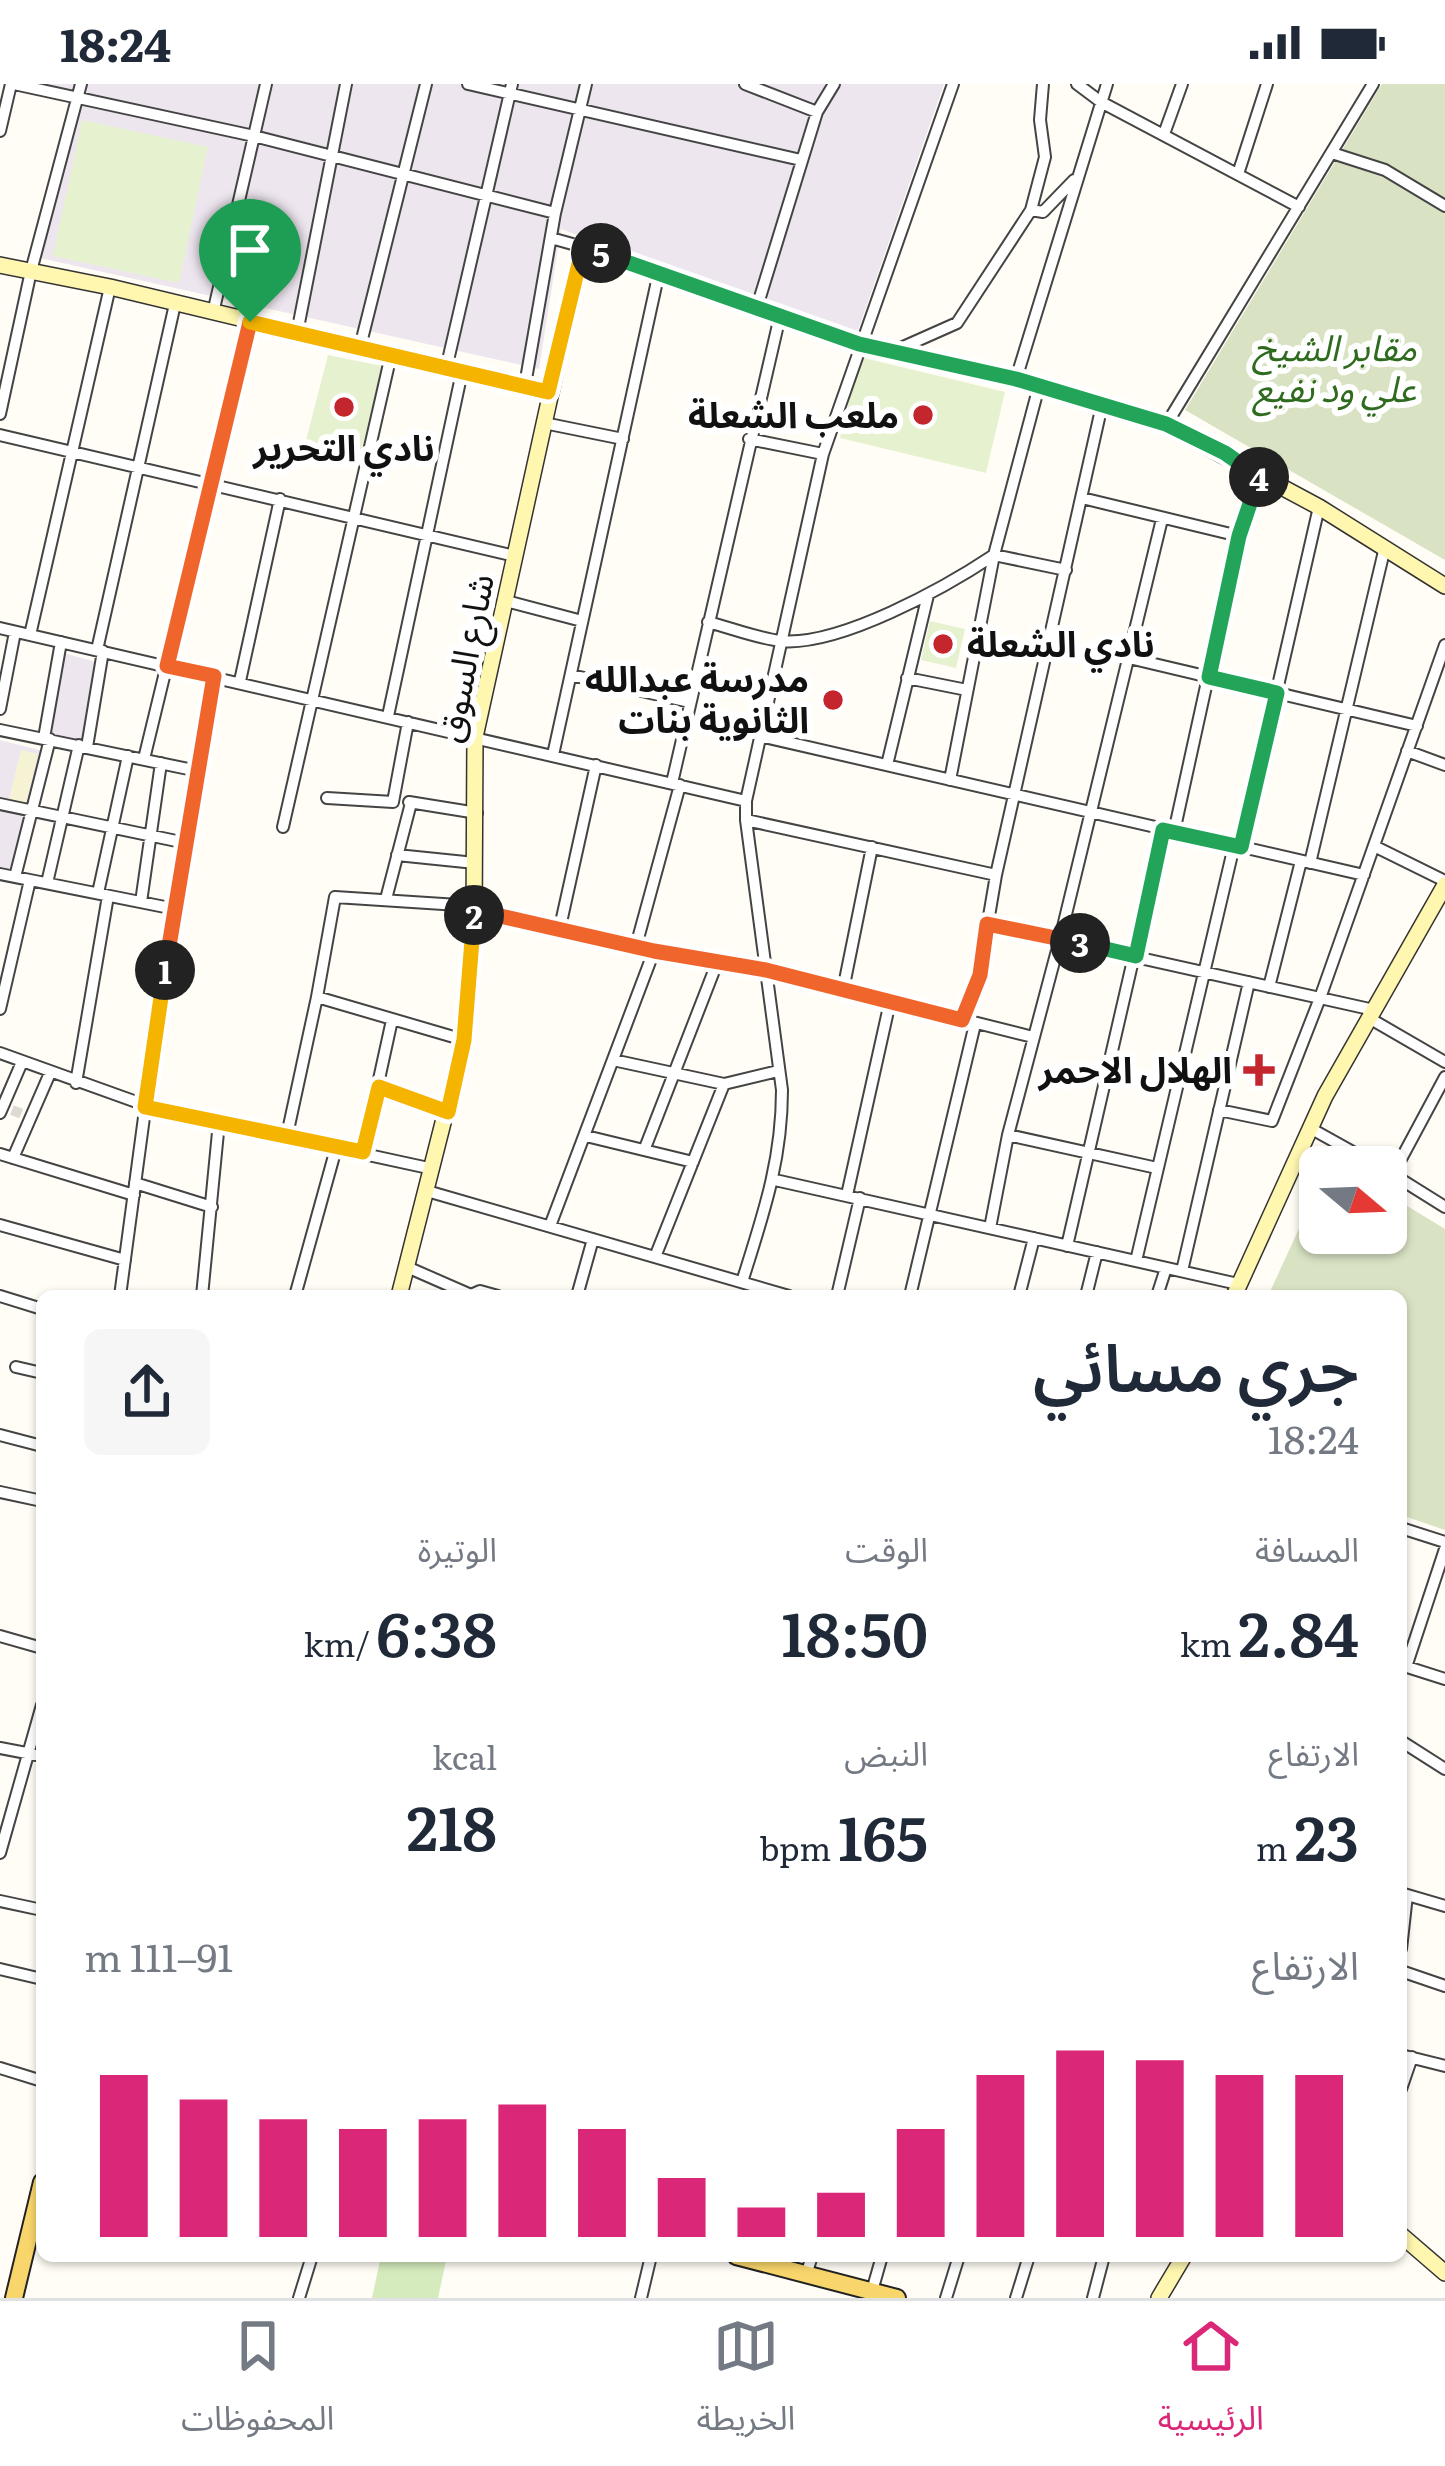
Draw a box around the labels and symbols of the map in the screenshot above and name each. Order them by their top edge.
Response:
pin [199,199,301,322]
pin: 5 [571,223,631,283]
park label: مقابر الشيخ علي ود نفيع [1251,319,1417,417]
place label: ملعب الشعلة [688,386,899,439]
marker: نادي التحرير [331,394,357,420]
marker: ملعب الشعلة [910,402,936,428]
place label: نادي التحرير [251,419,435,477]
pin: 4 [1229,447,1289,507]
street label: شارع السوق [420,569,508,747]
place label: نادي الشعلة [967,615,1155,673]
marker: نادي الشعلة [930,631,956,657]
place label: مدرسة عبدالله الثانوية بنات [585,650,809,744]
marker: مدرسة عبدالله الثانوية بنات [820,687,846,713]
pin: 2 [444,885,504,945]
pin: 3 [1050,913,1110,973]
pin: 1 [135,940,195,1000]
place label: الهلال الاحمر [1037,1041,1232,1094]
marker: الهلال الاحمر [1243,1054,1275,1086]
north arrow [1299,1146,1407,1254]

